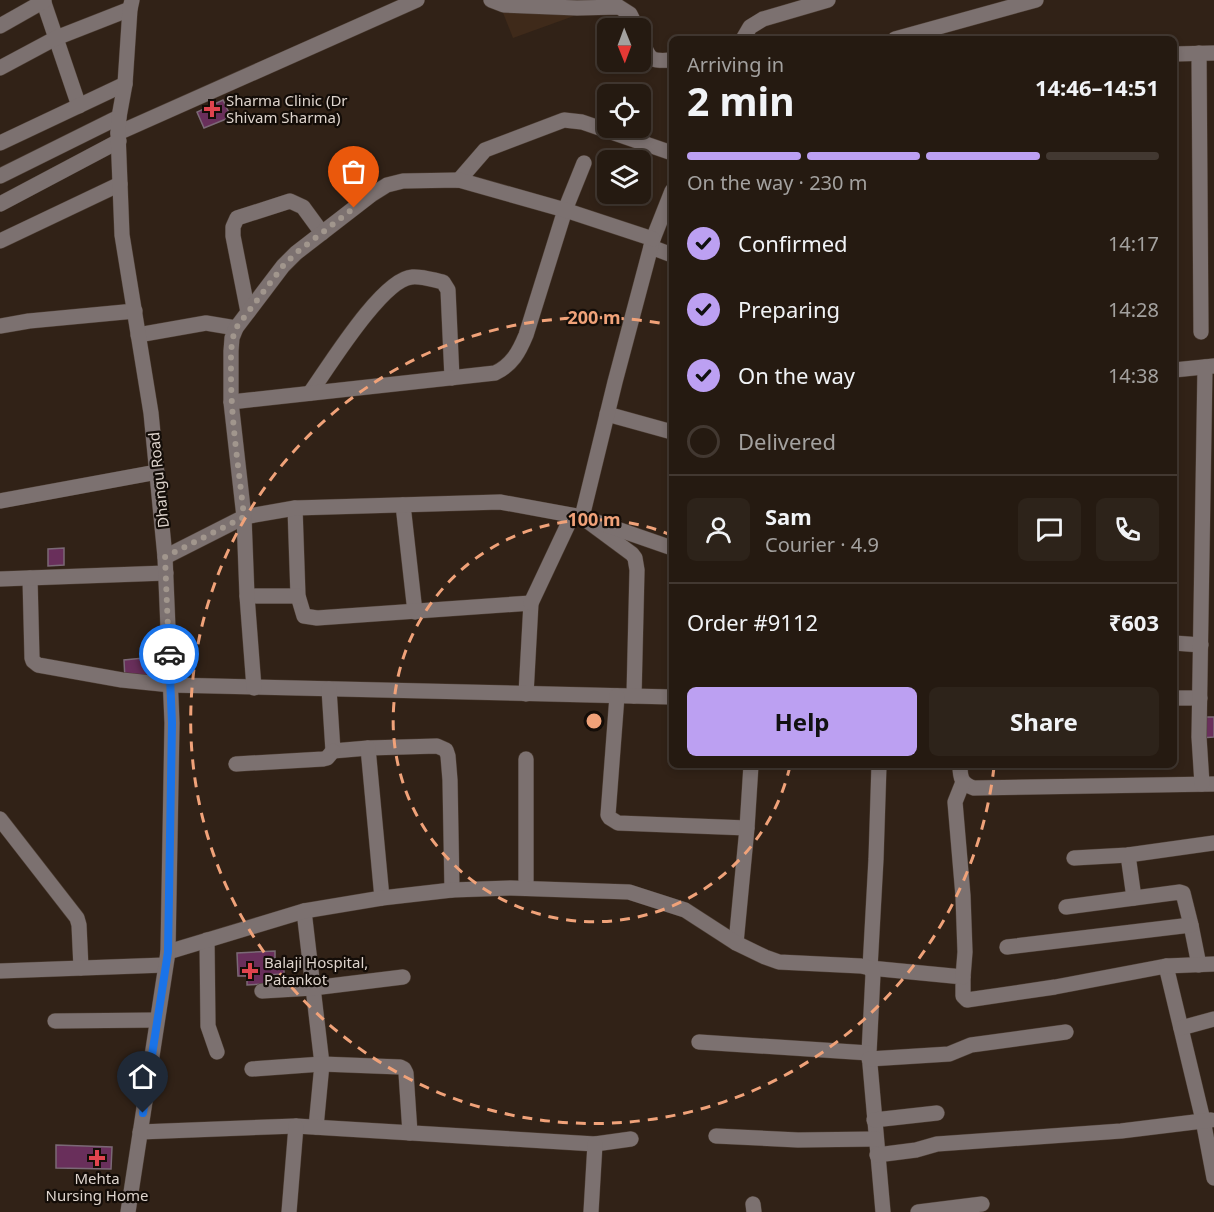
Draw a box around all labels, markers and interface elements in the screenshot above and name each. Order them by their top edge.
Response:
north arrow [597,18,651,72]
map controls [597,18,651,204]
text: Arriving in [687,51,784,78]
text: 14:46–14:51 [1035,72,1159,102]
text: 2 min [687,74,794,127]
button: locate [597,84,651,138]
place label: Sharma Clinic (Dr Shivam Sharma) [226,90,348,127]
marker: Sharma Clinic (Dr Shivam Sharma) [203,100,221,118]
pin [328,146,379,208]
button: layers [597,150,651,204]
icon: bag [337,155,370,188]
text: On the way · 230 m [687,169,867,196]
icon: check [687,227,720,260]
text: Confirmed [738,228,848,258]
text: 14:17 [1108,230,1159,257]
icon: check [687,293,720,326]
text: Preparing [738,294,840,324]
text: 14:28 [1108,296,1159,323]
text: 200 m [567,305,621,329]
icon: check [687,359,720,392]
text: On the way [738,360,855,390]
text: 14:38 [1108,362,1159,389]
text: Delivered [738,426,836,456]
street label: Dhangu Road [143,431,173,529]
button: person [687,498,750,561]
button: chat [1018,498,1081,561]
button: phone [1096,498,1159,561]
text: Sam [765,501,812,531]
text: 100 m [567,507,621,531]
text: Courier · 4.9 [765,531,879,558]
text: Order #9112 [687,607,818,637]
text: ₹603 [1109,607,1159,637]
courier [139,624,199,684]
icon: car [153,638,186,671]
button: Help [687,687,917,756]
button: Share [929,687,1159,756]
centre of rings [584,711,604,731]
place label: Balaji Hospital, Patankot [264,952,368,989]
marker: Balaji Hospital, Patankot [241,962,259,980]
pin [117,1051,168,1113]
icon: home [126,1060,159,1093]
marker: Mehta Nursing Home [88,1149,106,1167]
place label: Mehta Nursing Home [46,1168,149,1205]

